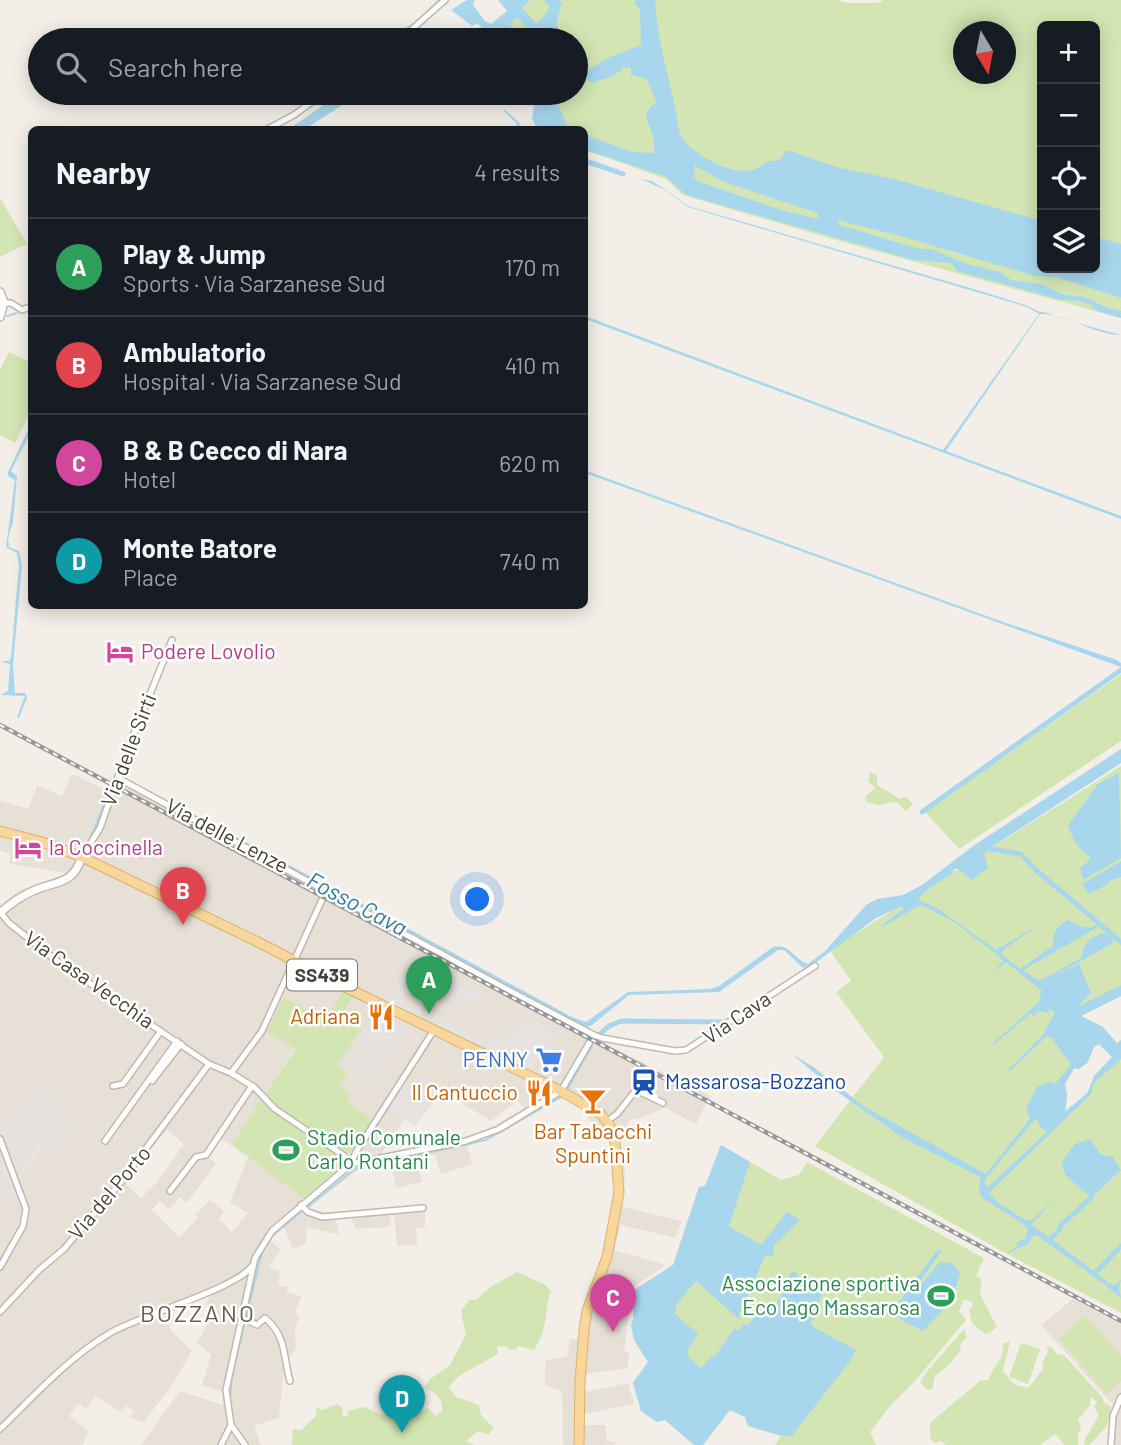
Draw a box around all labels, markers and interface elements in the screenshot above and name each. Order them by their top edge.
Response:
north arrow [953,21,1016,84]
map controls [1037,21,1100,273]
button: + [1037,21,1100,84]
search box [28,28,588,105]
icon: search [52,48,90,86]
text: Search here [108,51,243,82]
button: − [1037,84,1100,147]
button: locate [1037,147,1100,210]
text: Nearby [56,154,151,190]
text: 4 results [474,158,560,186]
button: layers [1037,210,1100,273]
text: Play & Jump [123,238,266,269]
text: A [71,253,87,281]
text: 170 m [504,253,560,281]
text: Sports · Via Sarzanese Sud [123,269,386,297]
text: Ambulatorio [123,336,266,367]
text: B [72,351,86,379]
text: 410 m [505,351,560,379]
text: Hospital · Via Sarzanese Sud [123,367,402,395]
text: B & B Cecco di Nara [123,434,348,465]
text: C [72,449,86,477]
text: 620 m [499,449,560,477]
text: Hotel [123,465,176,493]
text: Monte Batore [123,532,277,563]
text: D [72,547,86,575]
text: 740 m [500,547,560,575]
text: Place [123,563,178,591]
hotel icon: Podere Lovolio [105,637,135,667]
place label: Podere Lovolio [141,638,276,663]
street label: Via delle Sirti [95,689,161,809]
street label: Via delle Lenze [162,792,293,877]
hotel icon: la Coccinella [13,833,43,863]
place label: la Coccinella [49,834,163,859]
water label: Fosso Cava [303,865,412,941]
pin: B [160,867,206,925]
your location [460,882,494,916]
street label: Via Casa Vecchia [20,925,160,1033]
pin: A [406,956,452,1014]
road number: SS439 [287,959,357,990]
street label: Via Cava [698,985,775,1048]
restaurant icon: Adriana [366,1002,396,1032]
place label: Adriana [290,1003,360,1028]
supermarket icon: PENNY [534,1045,564,1075]
place label: PENNY [463,1046,528,1071]
station icon: Massarosa-Bozzano [629,1067,659,1097]
place label: Massarosa-Bozzano [665,1068,846,1093]
restaurant icon: Il Cantuccio [524,1078,554,1108]
place label: Il Cantuccio [411,1079,518,1104]
bar icon: Bar Tabacchi Spuntini [578,1086,608,1116]
place label: Bar Tabacchi Spuntini [534,1118,652,1167]
place label: Stadio Comunale Carlo Rontani [307,1124,461,1173]
sports icon: Stadio Comunale Carlo Rontani [271,1135,301,1165]
street label: Via del Porto [62,1140,155,1244]
place label: Associazione sportiva Eco lago Massarosa [722,1270,920,1319]
pin: C [590,1274,636,1332]
sports icon: Associazione sportiva Eco lago Massarosa [926,1281,956,1311]
district label: BOZZANO [140,1298,256,1327]
pin: D [379,1375,425,1433]

